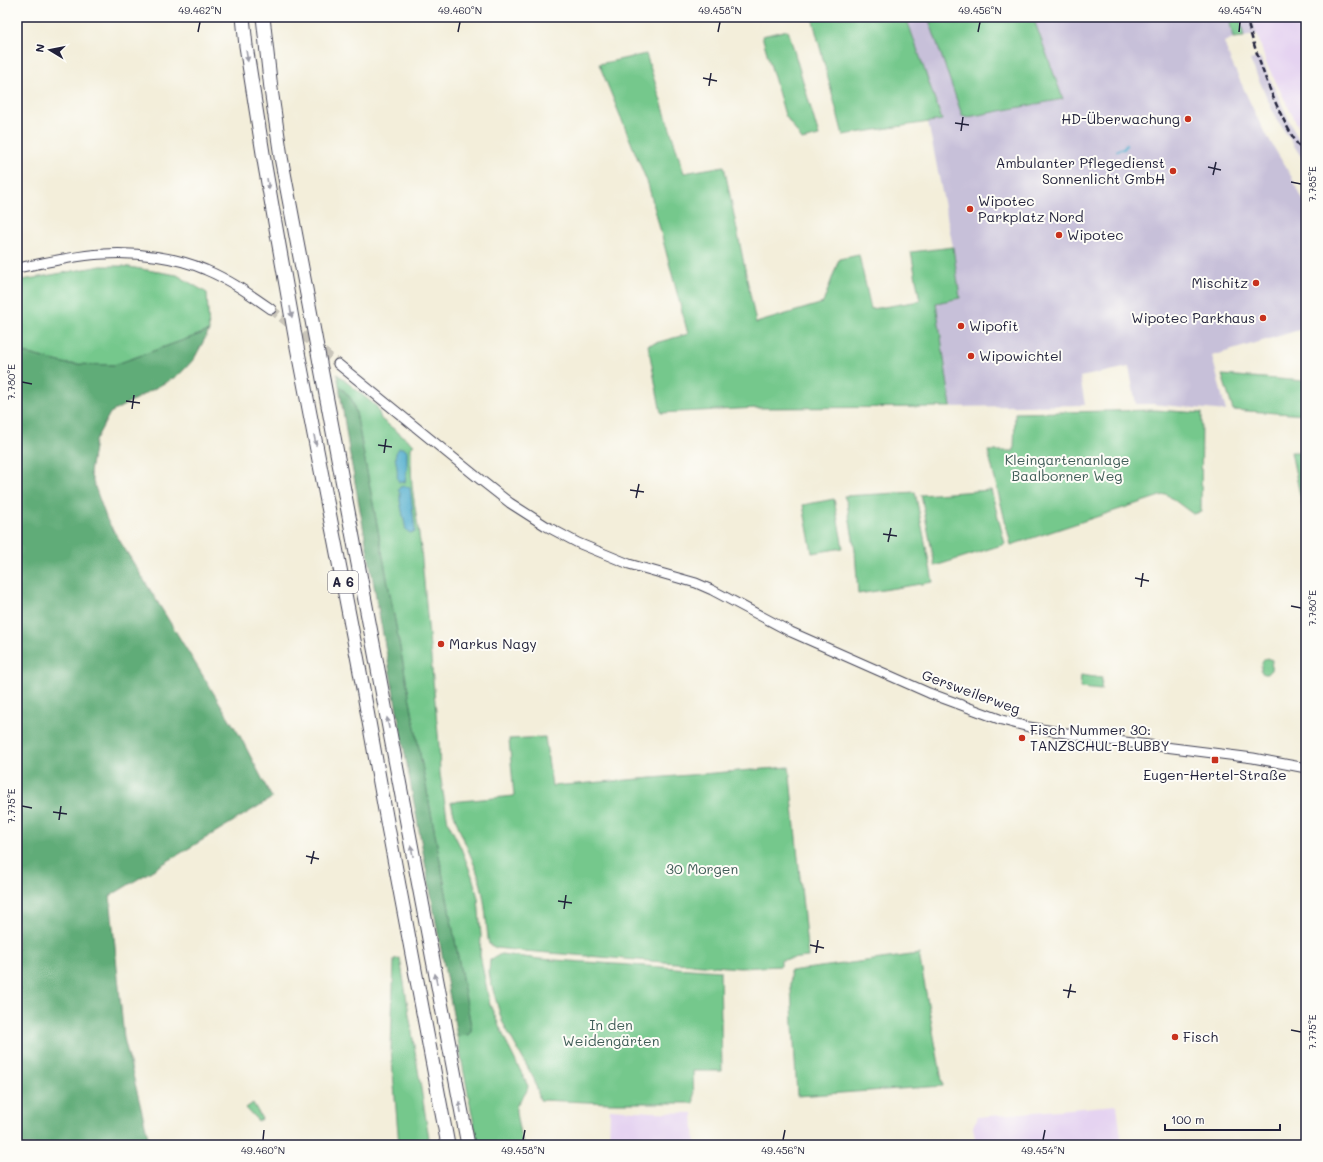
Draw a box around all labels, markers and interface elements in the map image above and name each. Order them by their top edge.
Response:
text: 49.462°N [178,3,222,17]
text: 49.460°N [438,3,482,17]
text: 49.458°N [698,3,742,17]
text: 49.456°N [958,3,1002,17]
text: 49.454°N [1218,3,1262,17]
north arrow [30,30,70,70]
text: N [32,43,48,54]
one-way arrow [244,50,250,62]
place label: HD-Überwachung [1061,109,1180,128]
marker: HD-Überwachung [1183,114,1193,124]
place label: Ambulanter Pflegedienst Sonnenlicht GmbH [996,153,1165,188]
marker: Ambulanter Pflegedienst Sonnenlicht GmbH [1168,166,1178,176]
text: 7.785°E [1305,166,1319,202]
one-way arrow [265,178,271,190]
place label: Wipotec Parkplatz Nord [978,191,1084,226]
marker: Wipotec Parkplatz Nord [965,204,975,214]
place label: Wipotec [1067,225,1124,244]
marker: Wipotec [1054,230,1064,240]
place label: Mischitz [1191,273,1248,292]
marker: Mischitz [1251,278,1261,288]
one-way arrow [288,306,294,318]
place label: Wipotec Parkhaus [1131,308,1255,327]
marker: Wipotec Parkhaus [1258,313,1268,323]
place label: Wipofit [969,316,1018,335]
marker: Wipofit [956,321,966,331]
place label: Wipowichtel [979,346,1062,365]
marker: Wipowichtel [966,351,976,361]
text: 7.780°E [4,364,18,400]
one-way arrow [312,434,318,446]
park label: Kleingartenanlage Baalborner Weg [1005,450,1129,485]
road number: A 6 [328,571,358,593]
text: 7.780°E [1305,590,1319,626]
place label: Markus Nagy [449,634,537,653]
marker: Markus Nagy [436,639,446,649]
street label: Gersweilerweg [919,665,1023,718]
one-way arrow [385,717,391,730]
place label: Fisch Nummer 30: TANZSCHUL-BLUBBY [1030,720,1170,755]
marker: Fisch Nummer 30: TANZSCHUL-BLUBBY [1017,733,1027,743]
marker: Eugen-Hertel-Straße [1210,755,1220,765]
place label: Eugen-Hertel-Straße [1143,765,1287,784]
text: 7.775°E [4,788,18,824]
one-way arrow [409,845,415,857]
park label: 30 Morgen [666,859,738,878]
one-way arrow [433,973,439,985]
text: 7.775°E [1305,1014,1319,1050]
park label: In den Weidengärten [563,1015,660,1050]
place label: Fisch [1183,1027,1218,1046]
marker: Fisch [1170,1032,1180,1042]
one-way arrow [457,1101,463,1113]
scale bar [1165,1106,1280,1132]
text: 100 m [1171,1111,1205,1127]
text: 49.460°N [241,1143,285,1157]
text: 49.458°N [501,1143,545,1157]
text: 49.456°N [761,1143,805,1157]
text: 49.454°N [1021,1143,1065,1157]

